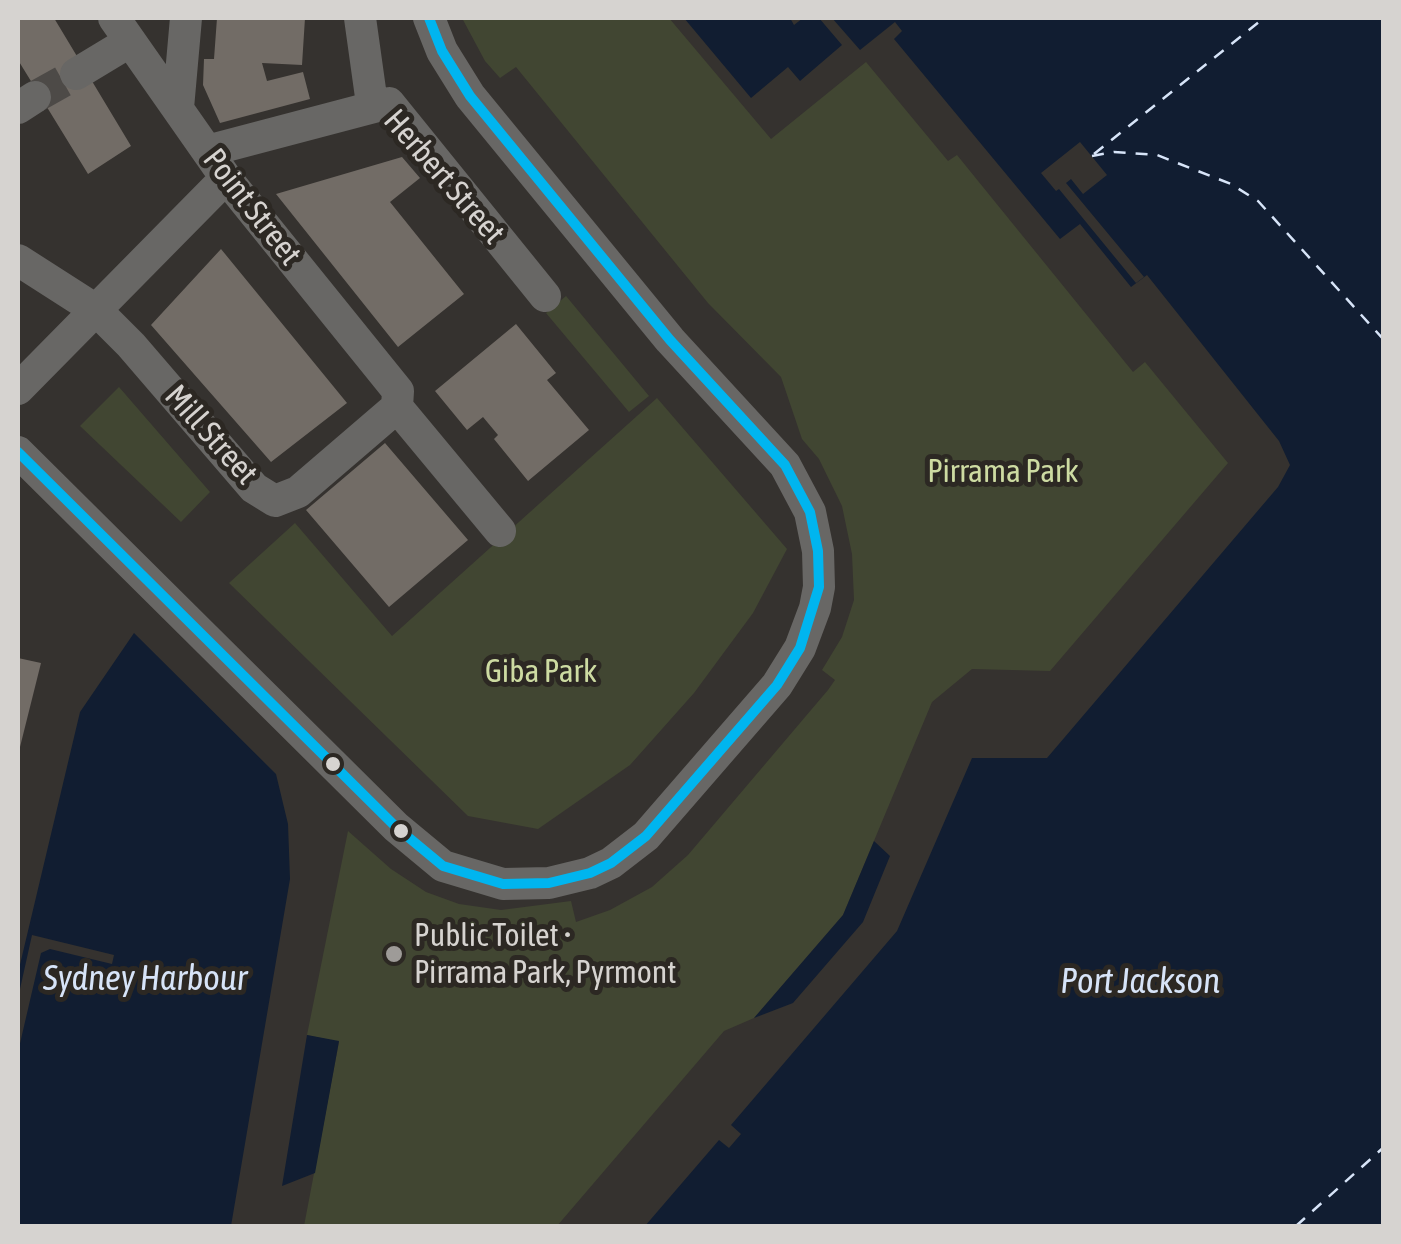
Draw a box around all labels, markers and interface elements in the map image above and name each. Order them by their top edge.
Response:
street label: Herbert Street [375,102,513,252]
street label: Point Street [195,141,309,273]
street label: Mill Street [156,377,266,493]
park label: Pirrama Park [927,453,1079,491]
park label: Giba Park [485,653,597,691]
unlabelled marker [323,754,343,774]
unlabelled marker [391,821,411,841]
place label: Public Toilet • Pirrama Park, Pyrmont [414,917,676,992]
marker: Public Toilet • Pirrama Park, Pyrmont [383,943,405,965]
water label: Sydney Harbour [43,958,247,1000]
water label: Port Jackson [1060,961,1220,1003]

